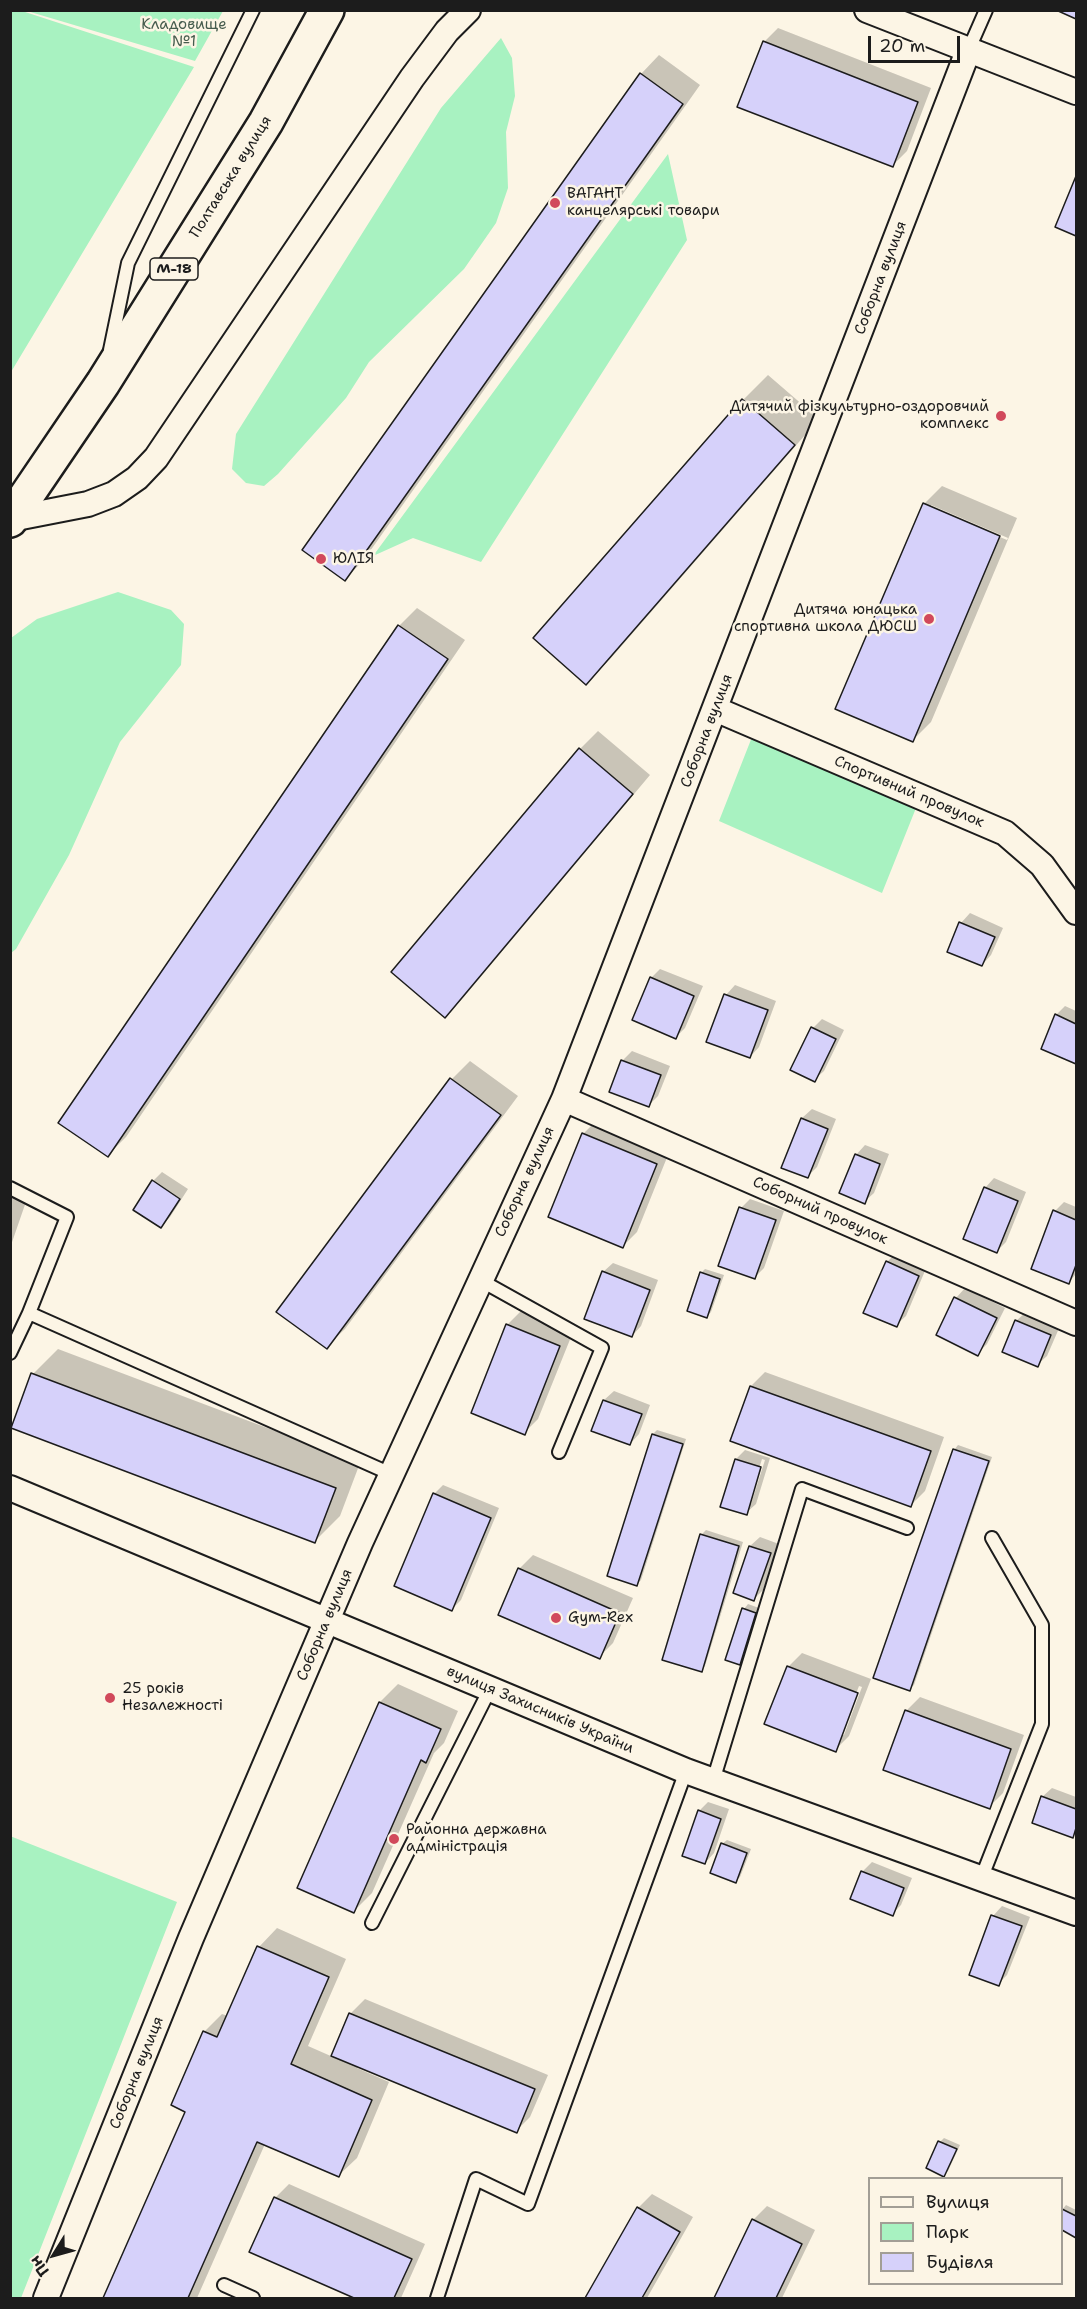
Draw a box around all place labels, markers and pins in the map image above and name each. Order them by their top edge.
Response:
place label: ВАГАНТ канцелярські товари [567,185,719,220]
marker: ВАГАНТ канцелярські товари [548,196,562,210]
place label: Дитячий фізкультурно-оздоровчий комплекс [730,398,989,433]
marker: Дитячий фізкультурно-оздоровчий комплекс [994,409,1008,423]
place label: ЮЛІЯ [333,550,374,568]
marker: ЮЛІЯ [314,552,328,566]
place label: Дитяча юнацька спортивна школа ДЮСШ [734,601,917,636]
marker: Дитяча юнацька спортивна школа ДЮСШ [922,612,936,626]
place label: Gym-Rex [568,1609,633,1627]
marker: Gym-Rex [549,1611,563,1625]
place label: 25 років Незалежності [122,1680,223,1715]
marker: 25 років Незалежності [103,1691,117,1705]
place label: Районна державна адміністрація [406,1821,547,1856]
marker: Районна державна адміністрація [387,1832,401,1846]

